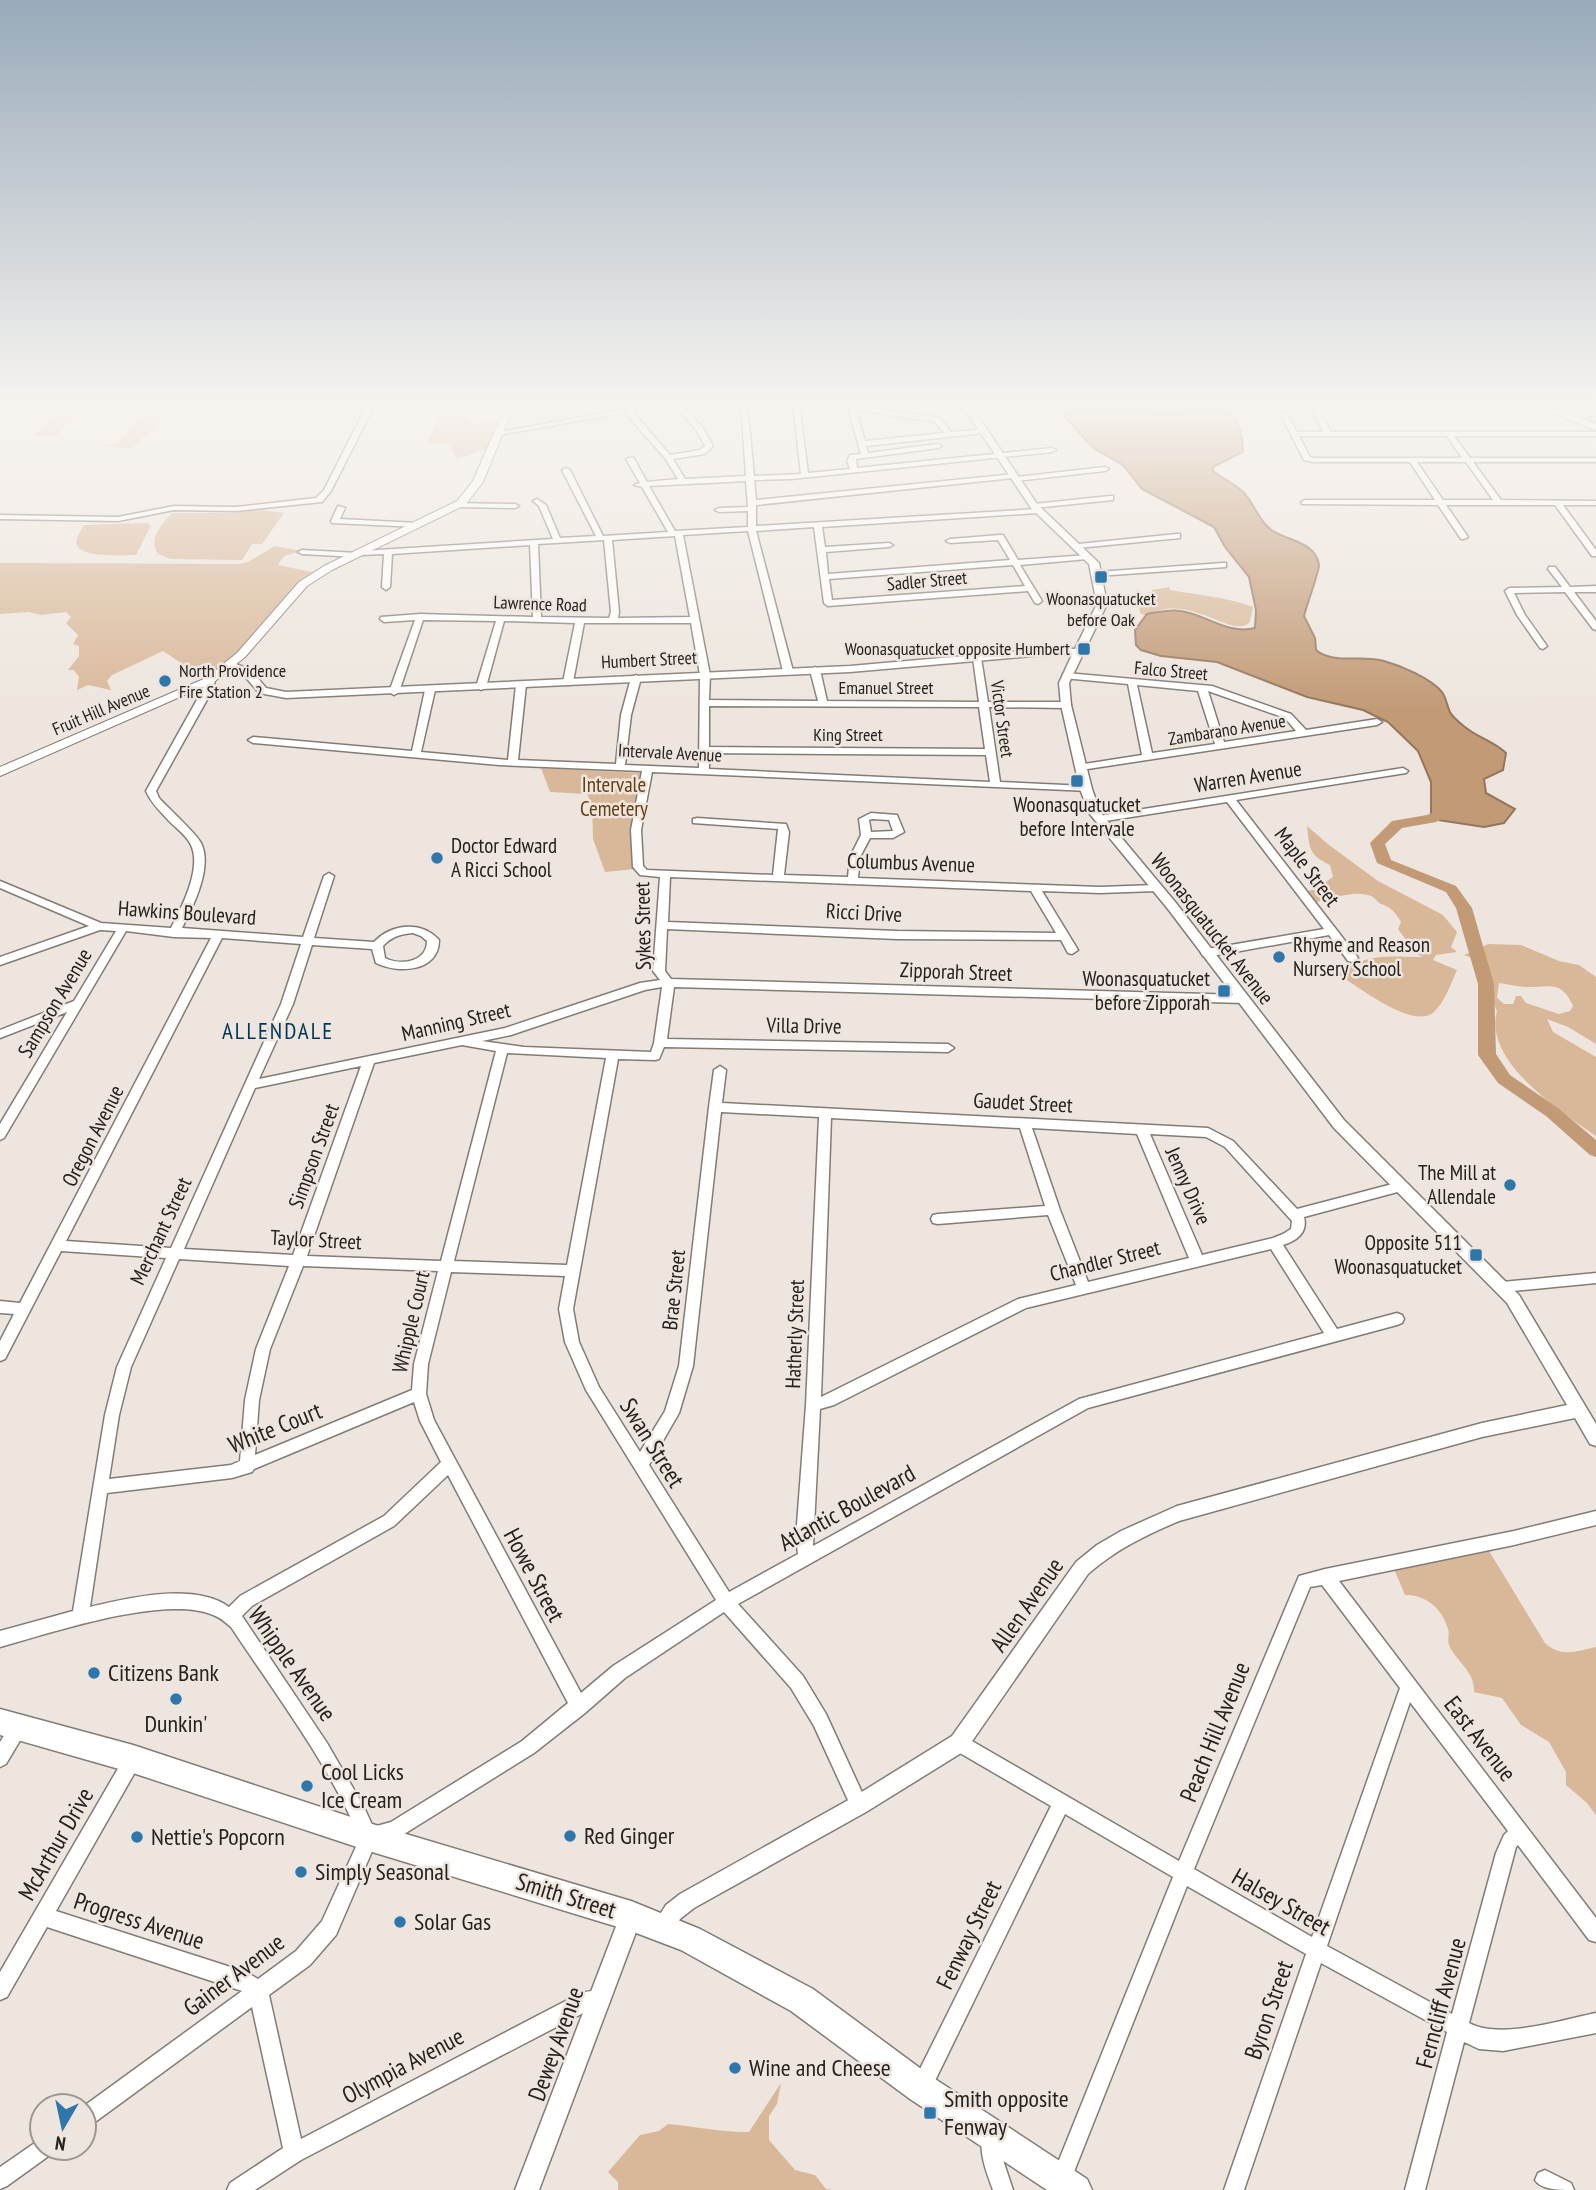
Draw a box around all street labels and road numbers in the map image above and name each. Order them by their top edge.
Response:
street label: Sadler Street [886,566,968,595]
street label: Lawrence Road [493,590,587,617]
street label: Humbert Street [601,646,697,673]
street label: Falco Street [1133,656,1209,685]
street label: Emanuel Street [838,676,934,699]
street label: Victor Street [986,678,1019,759]
street label: Fruit Hill Avenue [49,679,153,740]
street label: Zambarano Avenue [1167,709,1287,750]
street label: King Street [813,723,883,746]
street label: Intervale Avenue [618,738,723,767]
street label: Warren Avenue [1192,755,1303,798]
street label: Maple Street [1269,822,1346,912]
street label: Columbus Avenue [847,847,976,878]
street label: Woonasquatucket Avenue [1145,848,1280,1010]
street label: Sykes Street [628,881,657,970]
street label: Hawkins Boulevard [117,894,257,931]
street label: Ricci Drive [825,897,903,928]
street label: Sampson Avenue [11,943,98,1062]
street label: Zipporah Street [899,956,1013,987]
street label: Manning Street [399,996,513,1047]
street label: Villa Drive [765,1011,842,1040]
street label: Oregon Avenue [56,1081,130,1191]
street label: Gaudet Street [973,1086,1074,1119]
street label: Simpson Street [282,1099,345,1212]
street label: Jenny Drive [1159,1142,1217,1229]
street label: Merchant Street [124,1172,197,1289]
street label: Taylor Street [270,1224,363,1255]
street label: Chandler Street [1047,1234,1163,1287]
street label: Brae Street [656,1248,691,1331]
street label: Whipple Court [386,1268,435,1375]
street label: Hatherly Street [779,1279,810,1389]
street label: Swan Street [613,1392,692,1493]
street label: White Court [223,1395,326,1460]
street label: Atlantic Boulevard [773,1457,920,1558]
street label: Howe Street [497,1523,572,1627]
street label: Allen Avenue [983,1552,1070,1658]
street label: Whipple Avenue [241,1600,343,1727]
street label: Peach Hill Avenue [1172,1657,1257,1806]
street label: East Avenue [1437,1690,1523,1788]
street label: McArthur Drive [11,1782,100,1906]
street label: Halsey Street [1226,1861,1336,1942]
street label: Smith Street [512,1866,620,1926]
street label: Fenway Street [929,1875,1008,1994]
street label: Progress Avenue [70,1885,208,1956]
street label: Gainer Avenue [177,1926,290,2023]
street label: Ferncliff Avenue [1408,1934,1473,2071]
street label: Byron Street [1237,1956,1300,2063]
street label: Dewey Avenue [521,1983,590,2105]
street label: Olympia Avenue [336,2020,469,2111]

